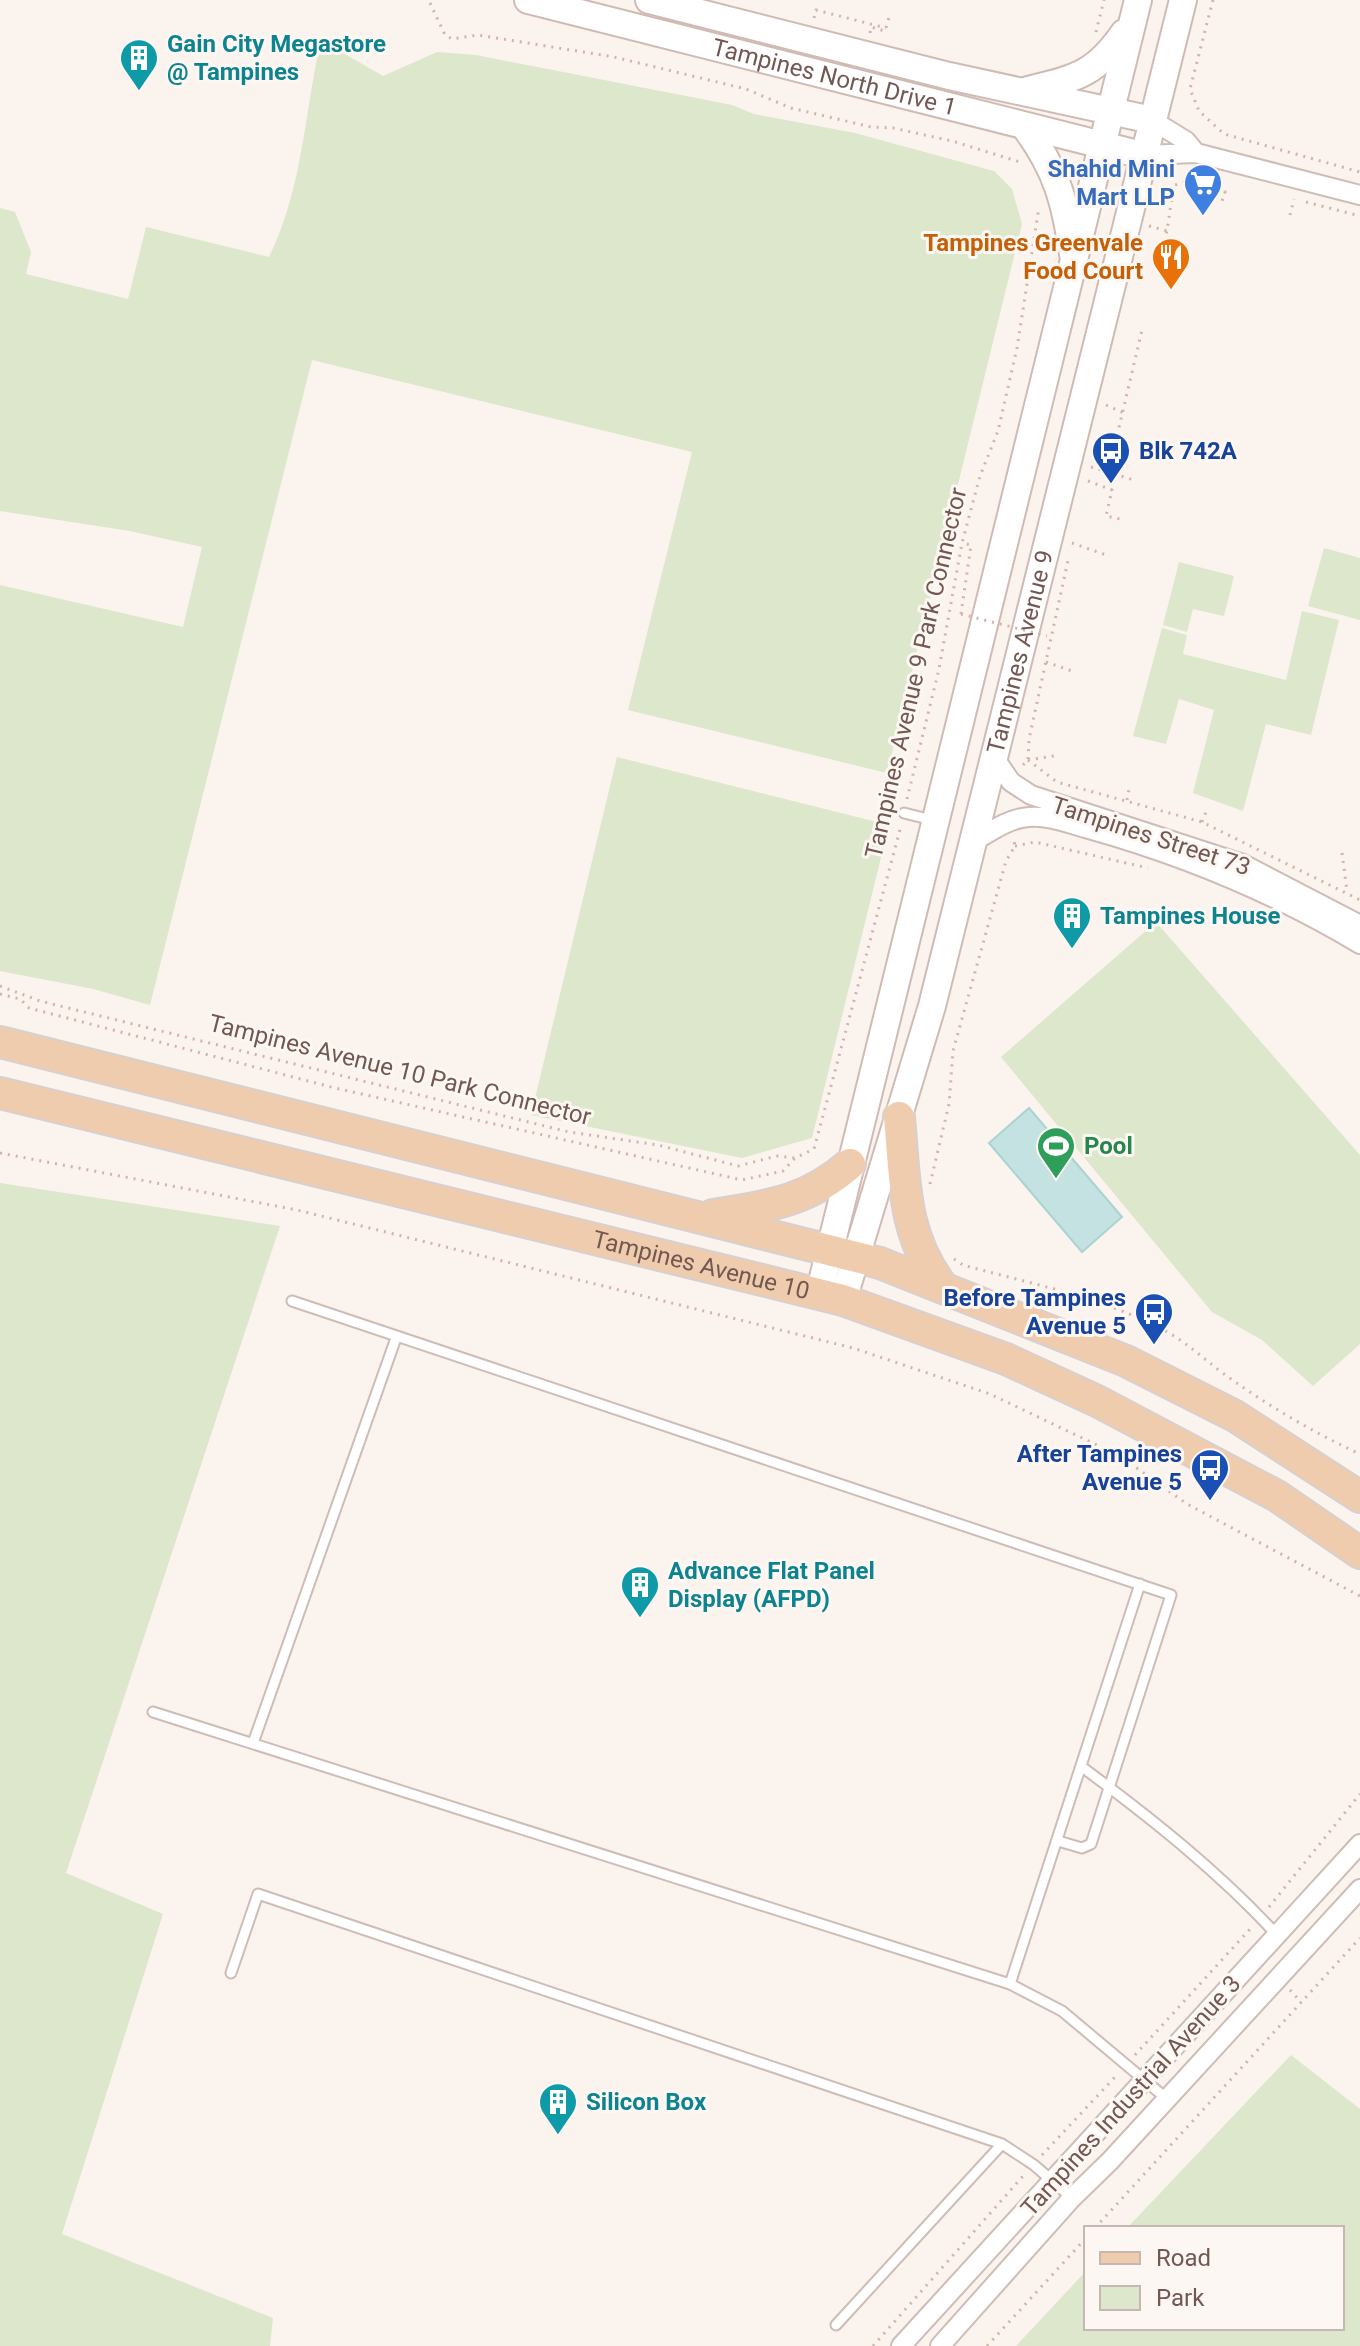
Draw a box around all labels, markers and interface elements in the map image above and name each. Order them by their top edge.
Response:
place label: Gain City Megastore @ Tampines [167,30,386,86]
street label: Tampines North Drive 1 [709,33,959,122]
building icon: Gain City Megastore @ Tampines [118,37,160,92]
place label: Shahid Mini Mart LLP [1048,155,1175,211]
supermarket icon: Shahid Mini Mart LLP [1182,162,1224,217]
place label: Tampines Greenvale Food Court [923,229,1143,285]
restaurant icon: Tampines Greenvale Food Court [1150,236,1192,291]
bus stop icon: Blk 742A [1090,430,1132,485]
place label: Blk 742A [1139,437,1238,465]
street label: Tampines Avenue 9 Park Connector [860,485,972,861]
street label: Tampines Avenue 9 [981,547,1059,757]
street label: Tampines Street 73 [1048,791,1254,881]
building icon: Tampines House [1051,895,1093,950]
place label: Tampines House [1100,902,1281,930]
street label: Tampines Avenue 10 Park Connector [206,1009,594,1131]
sports icon: Pool [1035,1125,1077,1180]
place label: Pool [1084,1132,1133,1160]
street label: Tampines Avenue 10 [590,1225,812,1305]
place label: Before Tampines Avenue 5 [943,1284,1126,1340]
bus stop icon: Before Tampines Avenue 5 [1133,1291,1175,1346]
place label: After Tampines Avenue 5 [1017,1440,1182,1496]
bus stop icon: After Tampines Avenue 5 [1189,1447,1231,1502]
place label: Advance Flat Panel Display (AFPD) [668,1557,875,1613]
building icon: Advance Flat Panel Display (AFPD) [619,1564,661,1619]
street label: Tampines Industrial Avenue 3 [1015,1970,1247,2222]
building icon: Silicon Box [537,2081,579,2136]
place label: Silicon Box [586,2088,707,2116]
legend [1084,2226,1344,2330]
text: Road [1156,2244,1211,2272]
text: Park [1156,2284,1205,2312]

